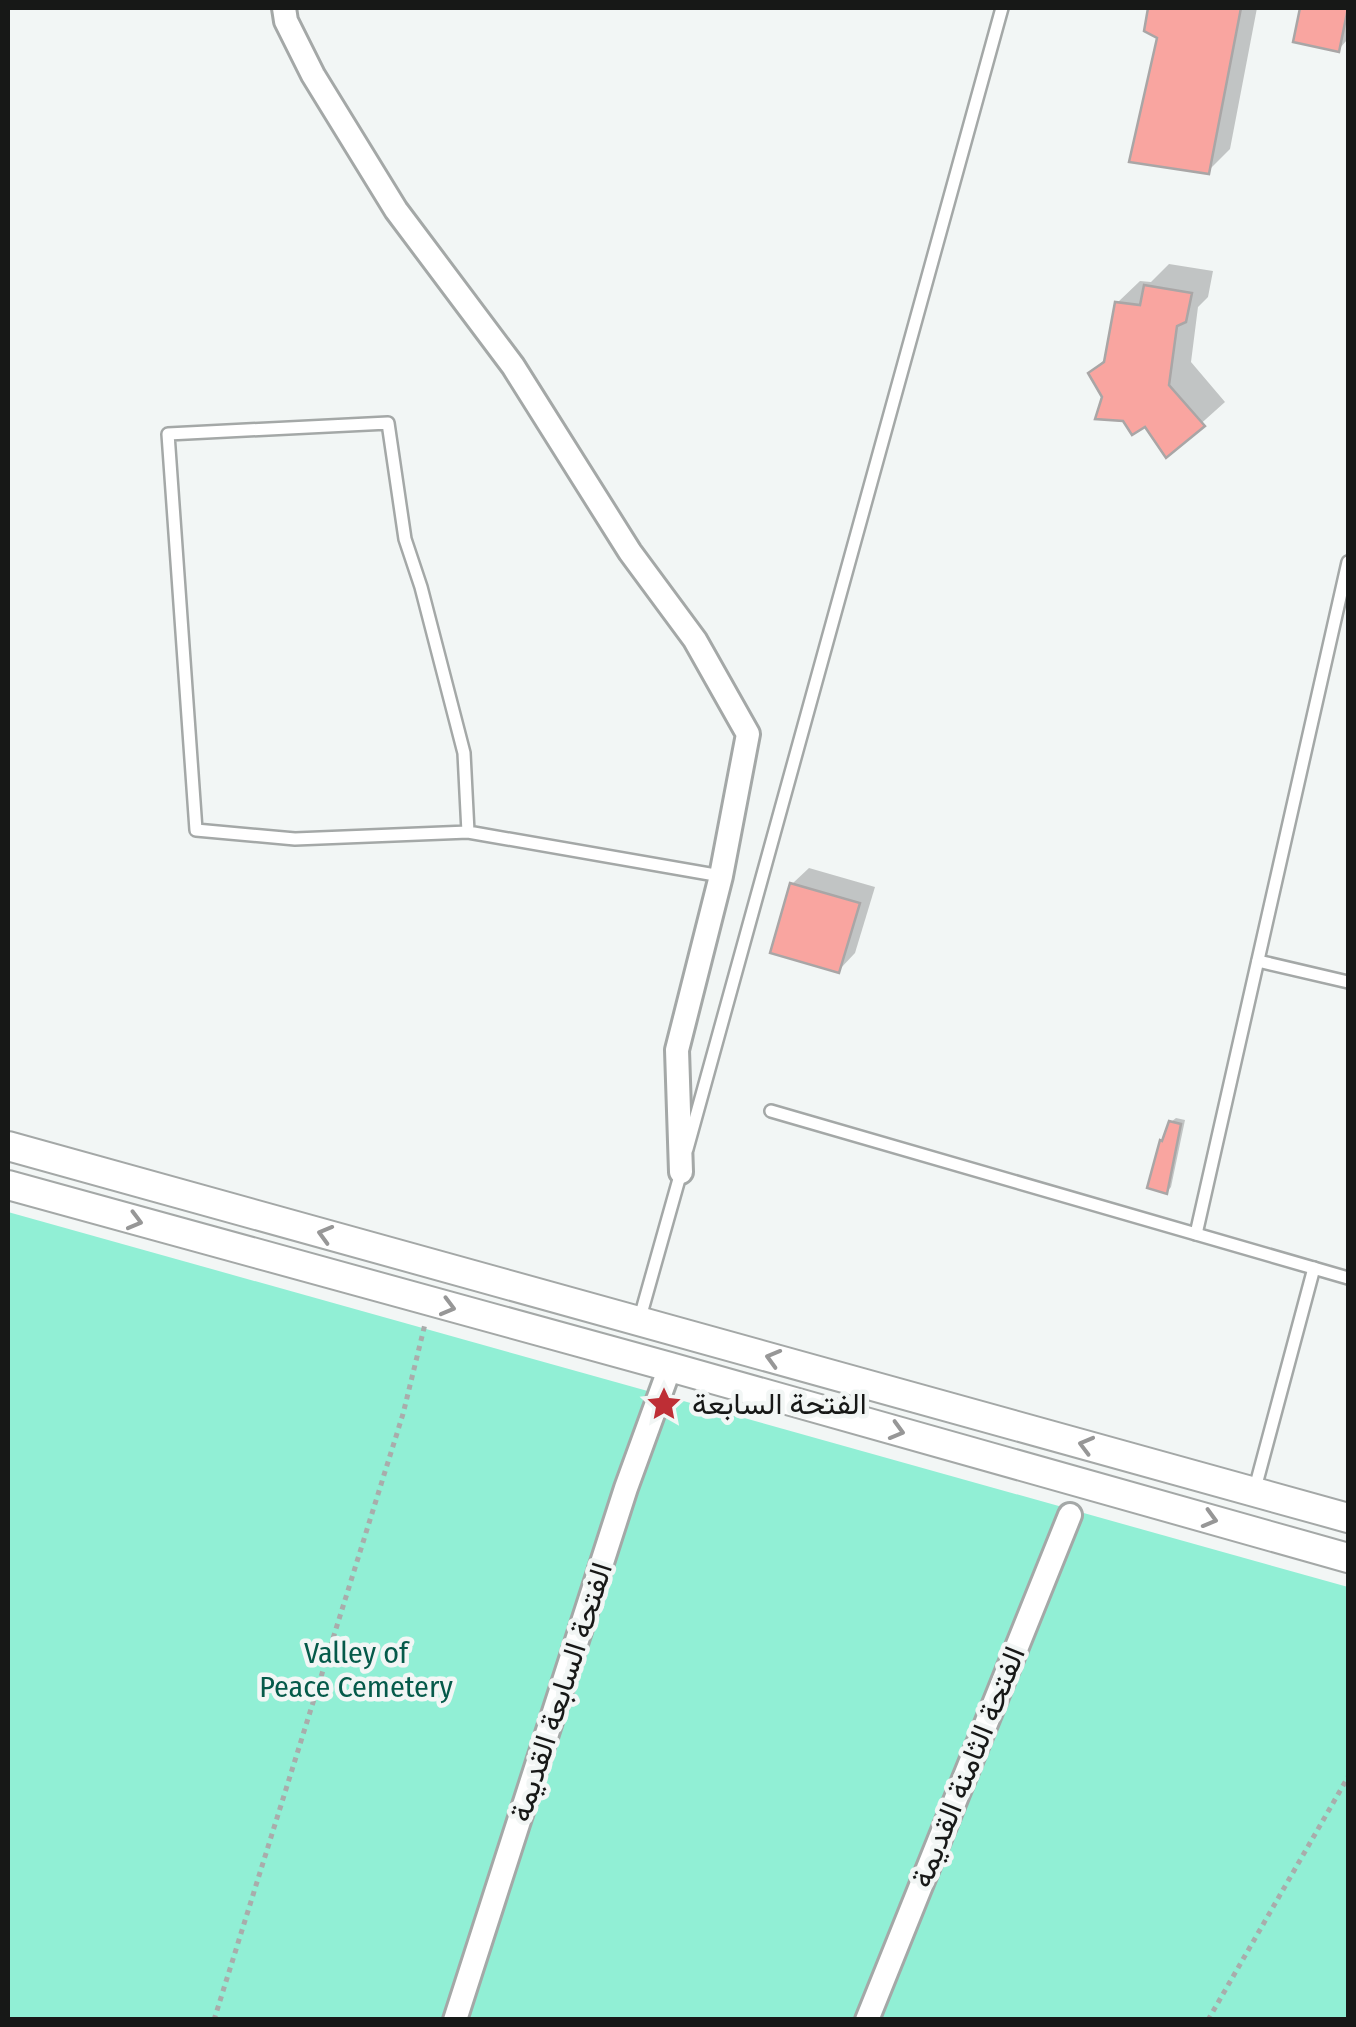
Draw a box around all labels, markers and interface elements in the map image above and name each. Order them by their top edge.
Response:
one-way arrow [126,1209,143,1230]
one-way arrow [317,1224,334,1245]
one-way arrow [439,1296,457,1317]
one-way arrow [765,1349,782,1370]
place icon: الفتحة السابعة [645,1385,683,1423]
place label: الفتحة السابعة [692,1386,867,1422]
one-way arrow [888,1419,905,1440]
one-way arrow [1078,1436,1095,1457]
one-way arrow [1200,1507,1217,1528]
street label: الفتحة السابعة القديمة [502,1558,620,1826]
park label: Valley of Peace Cemetery [259,1635,453,1705]
street label: الفتحة الثامنة القديمة [903,1641,1033,1893]

